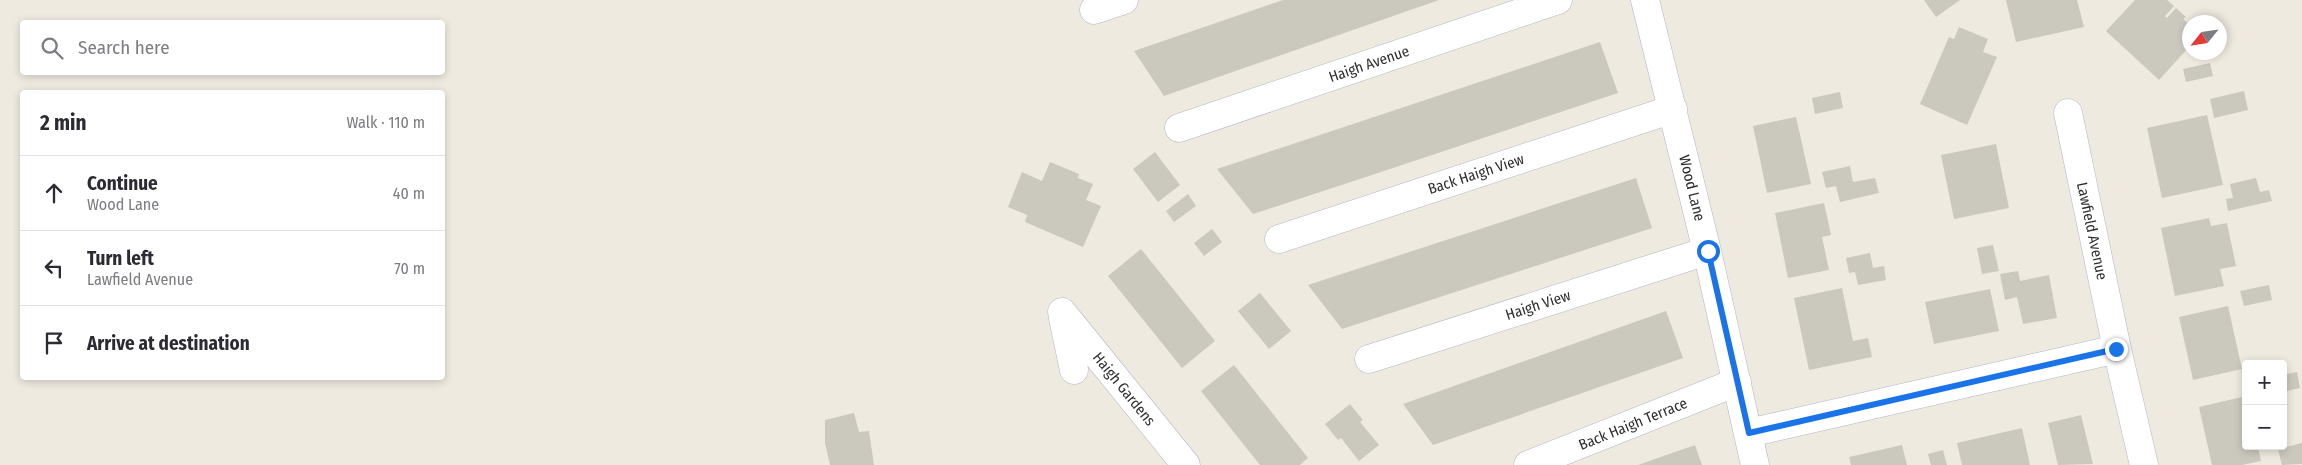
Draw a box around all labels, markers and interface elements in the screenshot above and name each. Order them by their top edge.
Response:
north arrow [2182,15,2227,60]
search box [20,20,445,75]
icon: search [38,34,66,62]
text: Search here [78,36,170,59]
street label: Haigh Avenue [1326,42,1412,86]
text: 2 min [40,110,87,136]
text: Walk · 110 m [347,113,425,132]
street label: Back Haigh View [1426,150,1526,198]
street label: Wood Lane [1675,153,1709,223]
text: Continue [87,172,158,195]
icon: ahead [40,179,68,207]
street label: Lawfield Avenue [2073,181,2111,281]
text: 40 m [393,184,425,203]
text: Wood Lane [87,195,159,214]
route start [1697,240,1720,263]
text: Turn left [87,247,154,270]
icon: left [40,254,68,282]
text: 70 m [394,259,425,278]
text: Lawfield Avenue [87,270,193,289]
street label: Haigh View [1503,286,1573,324]
icon: arrive [40,329,68,357]
text: Arrive at destination [87,332,250,355]
route end [2105,338,2128,361]
street label: Haigh Gardens [1089,349,1159,429]
map controls [2242,360,2287,450]
button: + [2242,360,2287,405]
street label: Back Haigh Terrace [1576,394,1690,454]
button: − [2242,405,2287,450]

